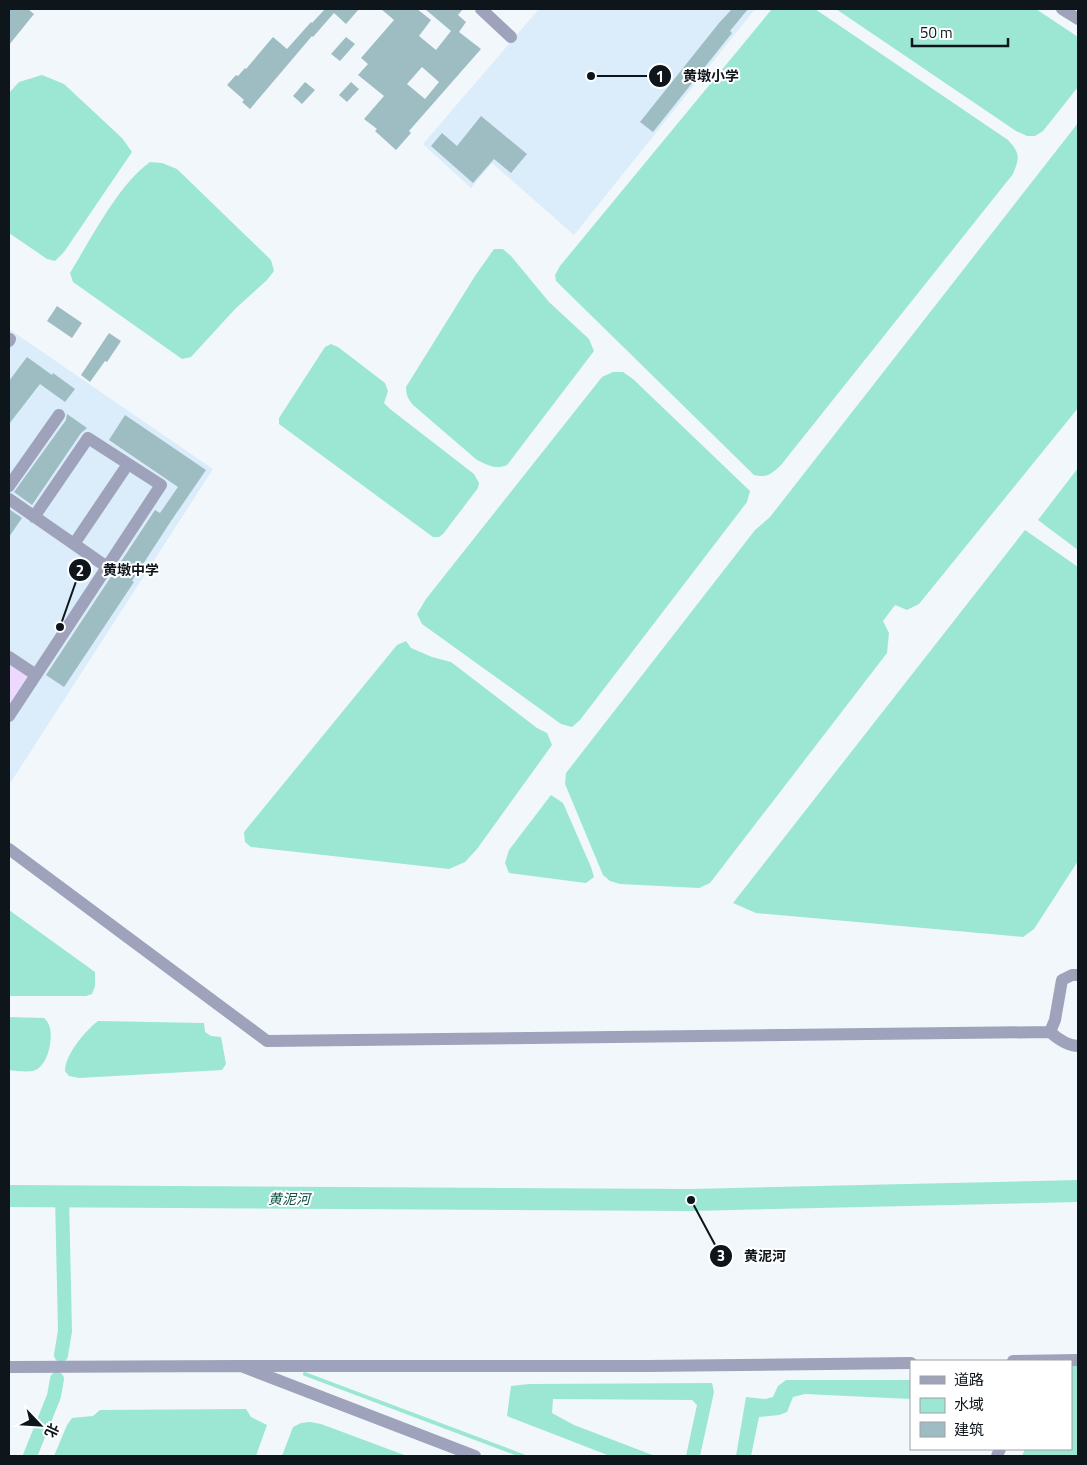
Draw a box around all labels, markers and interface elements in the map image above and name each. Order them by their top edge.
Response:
scale bar [912,15,1008,47]
text: 50 m [920,21,953,44]
callout: 黄墩小学 [648,62,749,91]
text: 1 [656,65,664,88]
text: 黄墩小学 [683,65,739,86]
callout: 黄墩中学 [68,556,169,585]
text: 2 [76,559,84,582]
text: 黄墩中学 [103,559,159,580]
water label: 黄泥河 [268,1188,313,1209]
callout: 黄泥河 [709,1242,796,1271]
text: 3 [717,1244,725,1267]
text: 黄泥河 [744,1245,786,1266]
legend [910,1360,1072,1450]
text: 道路 [954,1368,984,1391]
text: 水域 [954,1393,984,1416]
north arrow [15,1400,65,1450]
text: 建筑 [954,1418,984,1441]
text: 北 [40,1420,65,1441]

